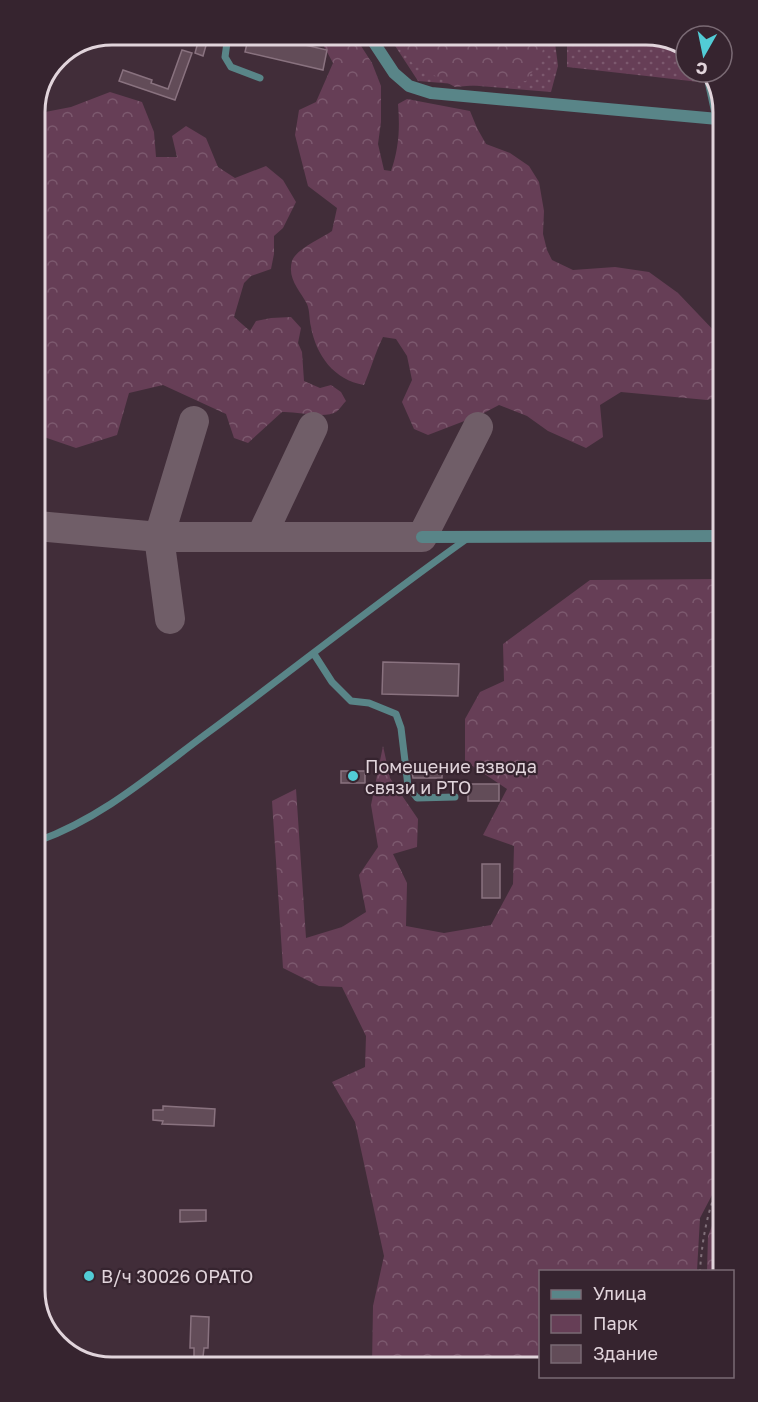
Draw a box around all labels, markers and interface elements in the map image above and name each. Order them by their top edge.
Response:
north arrow [674,24,734,84]
text: С [694,58,709,80]
place label: Помещение взвода связи и РТО [365,755,537,798]
marker: Помещение взвода связи и РТО [346,769,360,783]
place label: В/ч 30026 ОРАТО [101,1265,253,1287]
marker: В/ч 30026 ОРАТО [82,1269,96,1283]
legend [539,1270,734,1378]
text: Улица [593,1282,647,1304]
text: Парк [593,1312,638,1334]
text: Здание [593,1342,658,1364]

